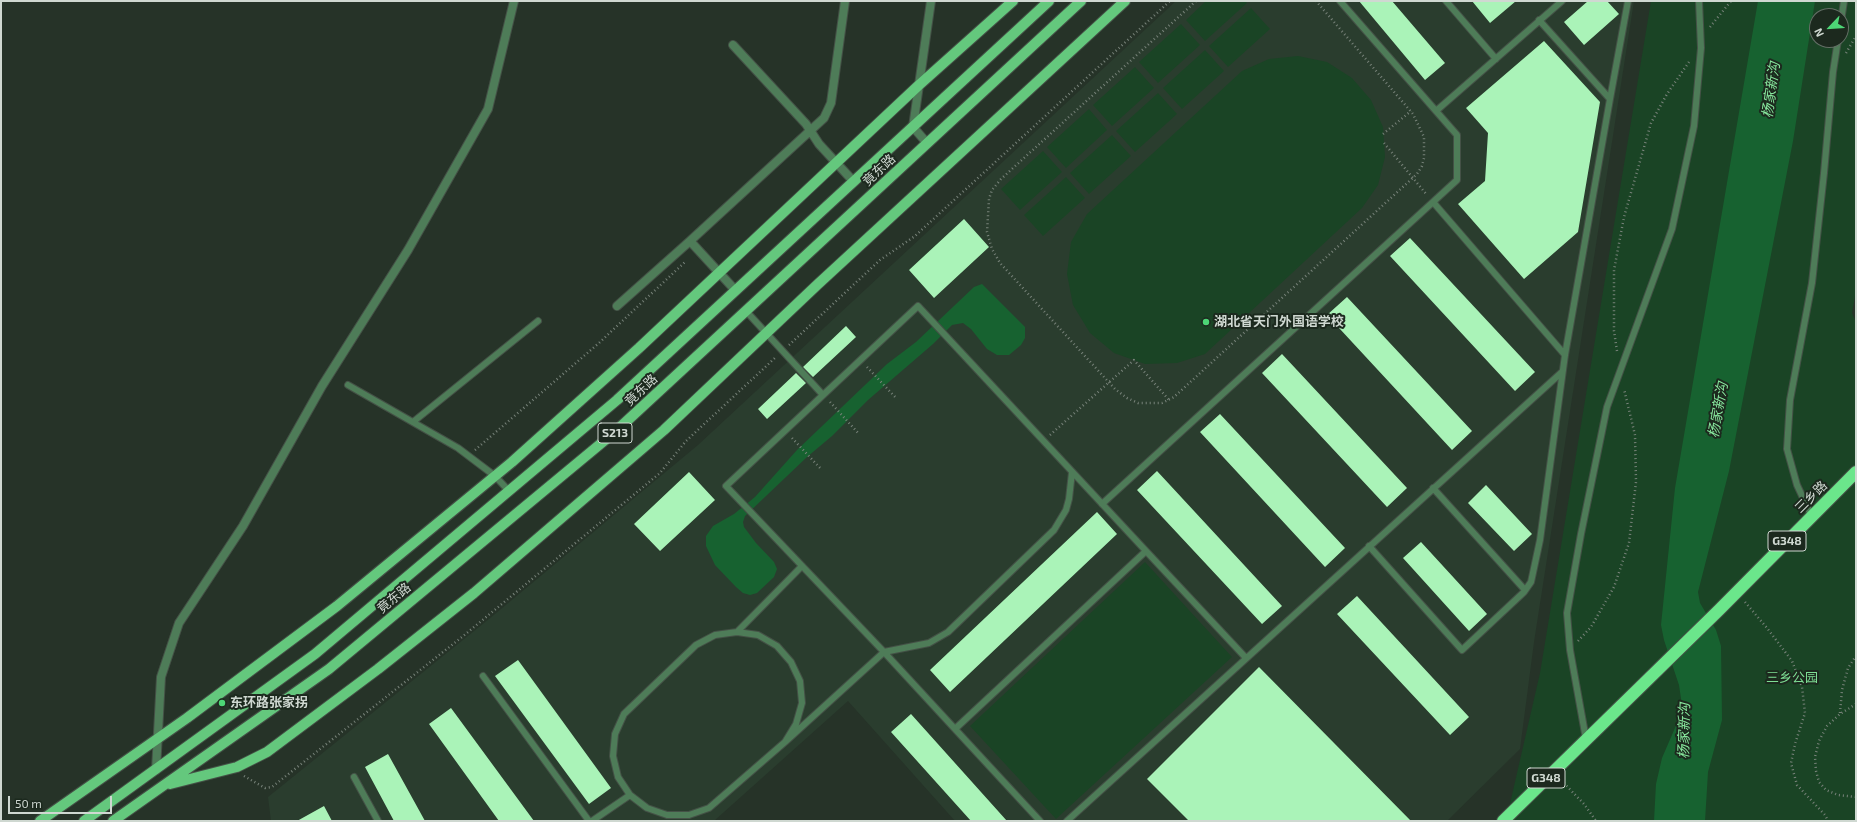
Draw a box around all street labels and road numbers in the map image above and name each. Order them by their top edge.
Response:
street label: 竟东路 [859,151,899,189]
street label: 竟东路 [621,371,661,409]
road number: S213 [598,423,632,443]
street label: 三乡路 [1792,478,1830,516]
road number: G348 [1768,531,1806,551]
street label: 竟东路 [374,579,414,617]
road number: G348 [1527,768,1565,788]

